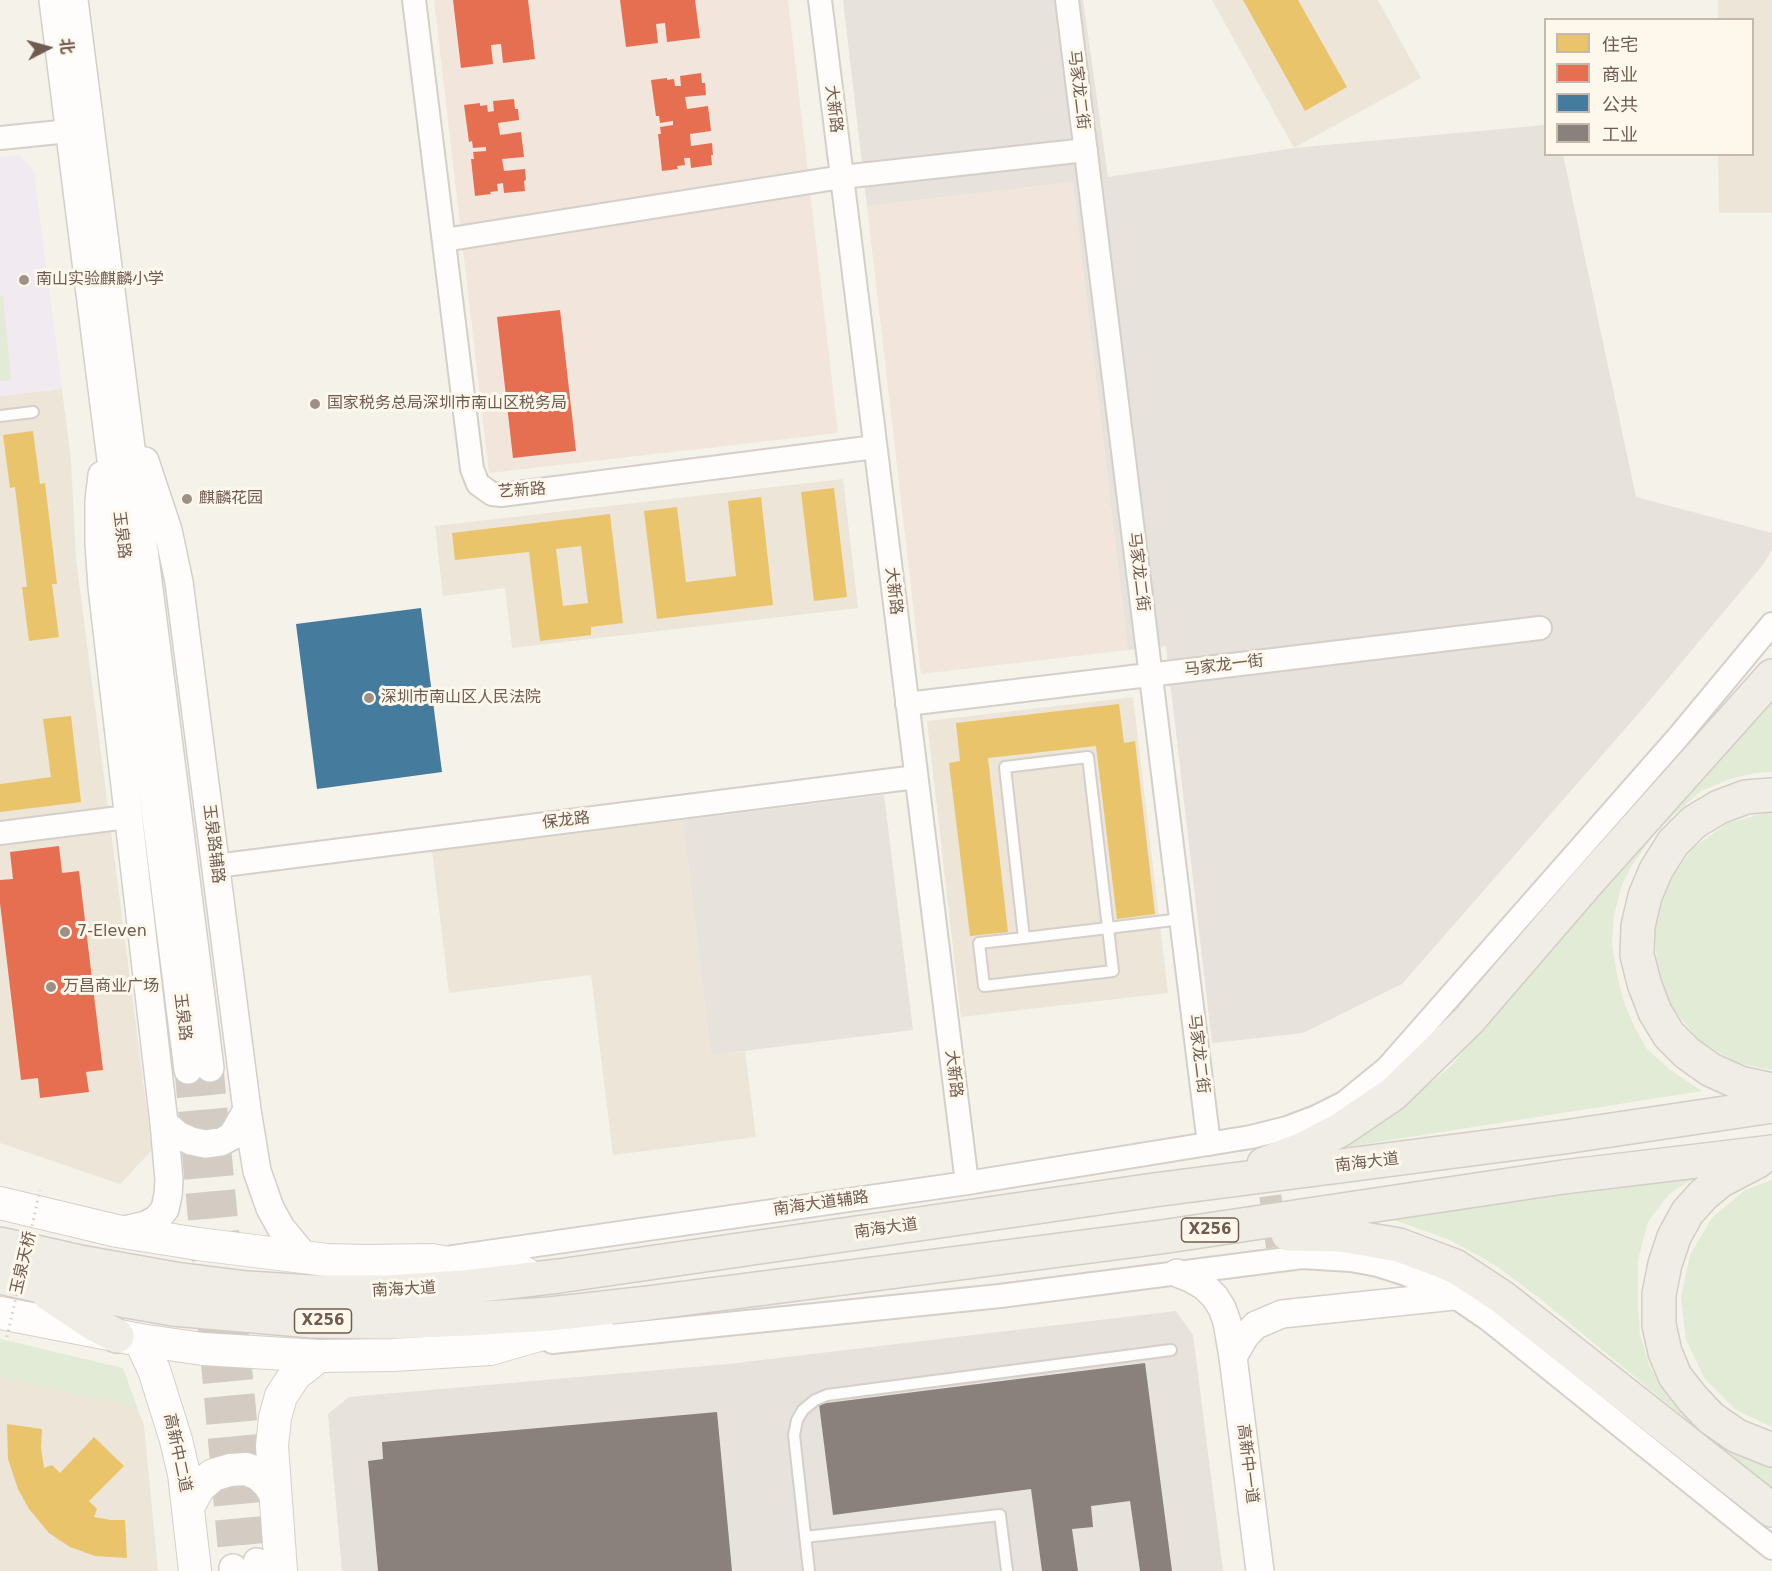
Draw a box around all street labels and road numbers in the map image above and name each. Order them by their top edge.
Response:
street label: 马家龙二街 [1064,49,1092,131]
street label: 大新路 [821,84,845,134]
street label: 艺新路 [497,480,547,502]
street label: 玉泉路 [109,510,133,560]
street label: 马家龙二街 [1124,531,1152,613]
street label: 大新路 [881,566,905,616]
street label: 马家龙一街 [1183,652,1265,680]
street label: 玉泉路辅路 [199,803,227,885]
street label: 保龙路 [541,809,591,833]
street label: 玉泉路 [170,992,194,1042]
street label: 马家龙二街 [1184,1013,1212,1095]
street label: 大新路 [941,1049,965,1099]
street label: 南海大道 [1334,1150,1400,1176]
street label: 南海大道辅路 [772,1188,870,1220]
street label: 南海大道 [853,1215,919,1243]
road number: X256 [1182,1218,1238,1242]
street label: 玉泉天桥 [7,1230,41,1296]
street label: 南海大道 [372,1279,436,1301]
road number: X256 [294,1309,352,1333]
street label: 高新中二道 [159,1412,195,1494]
street label: 高新中一道 [1233,1423,1261,1505]

